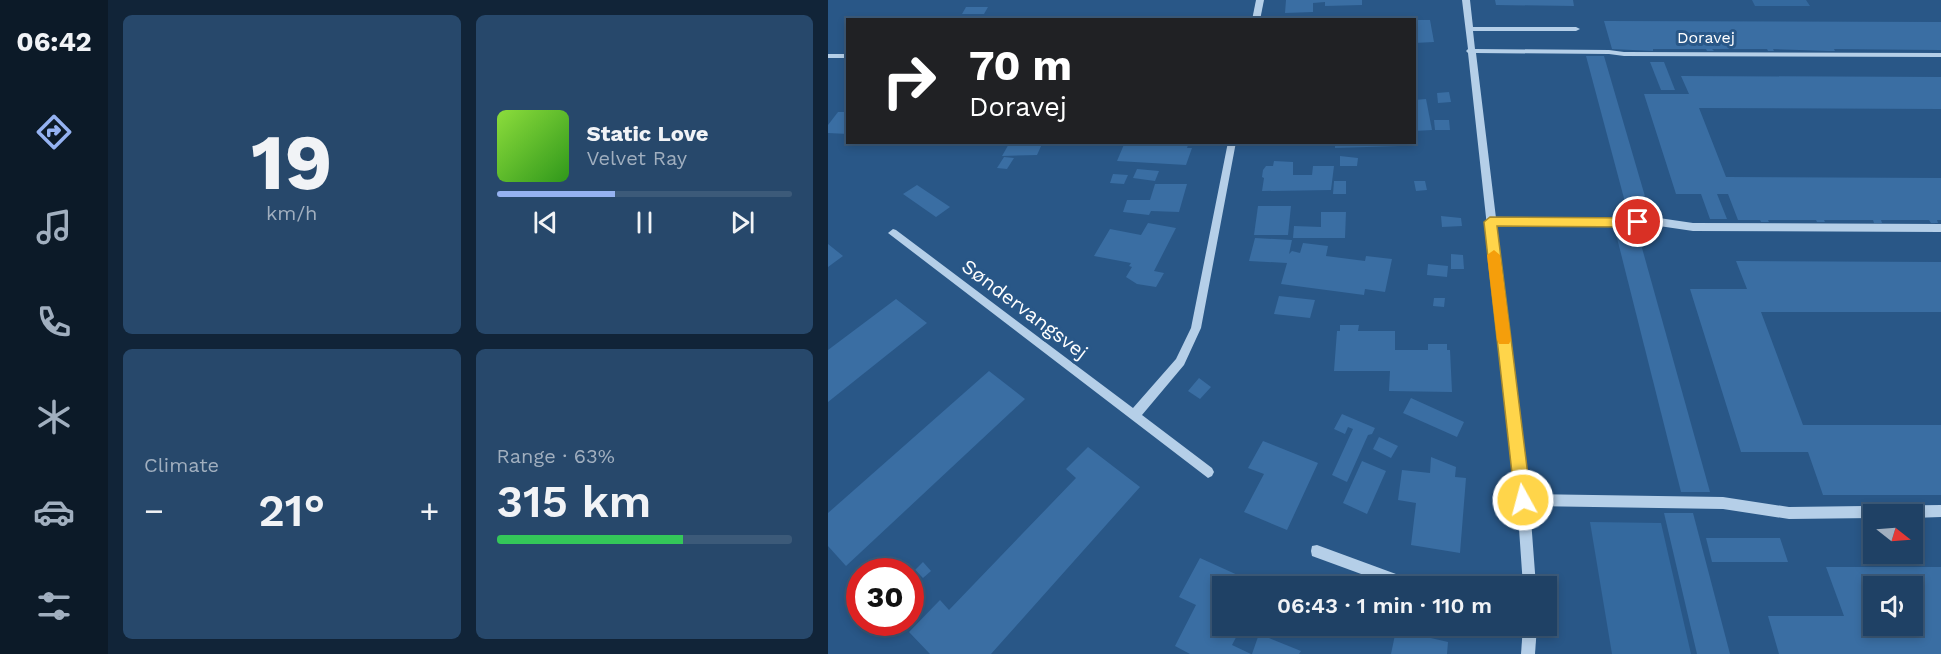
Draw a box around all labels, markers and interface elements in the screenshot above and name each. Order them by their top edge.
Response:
text: 06:42 [16,26,92,58]
street label: Doravej [1677,28,1735,47]
text: 70 m [969,41,1072,90]
icon: right [870,42,948,120]
text: Doravej [969,91,1067,123]
icon: directions [33,111,75,153]
text: 19 [251,116,333,208]
text: Static Love [587,121,709,146]
text: Velvet Ray [587,146,687,170]
pin [1612,196,1663,247]
text: km/h [266,201,318,225]
icon: arrive [1621,205,1654,238]
icon: music [33,206,75,248]
icon: previous [529,206,562,239]
icon: pause [628,206,661,239]
icon: next [726,206,759,239]
street label: Søndervangsvej [957,254,1093,364]
icon: phone [33,301,75,343]
icon: climate [33,396,75,438]
text: Range · 63% [497,444,615,468]
text: Climate [144,453,219,477]
position arrow [1491,468,1555,532]
text: 315 km [497,475,651,528]
text: 21° [258,484,325,537]
icon: car [33,491,75,533]
text: − [144,491,164,530]
text: + [420,491,439,530]
north arrow [1863,504,1923,564]
map controls [1863,504,1923,636]
speed limit sign: 30 [846,558,924,636]
button: sound [1863,576,1923,636]
icon: filters [33,585,75,627]
text: 06:43 · 1 min · 110 m [1277,593,1492,618]

